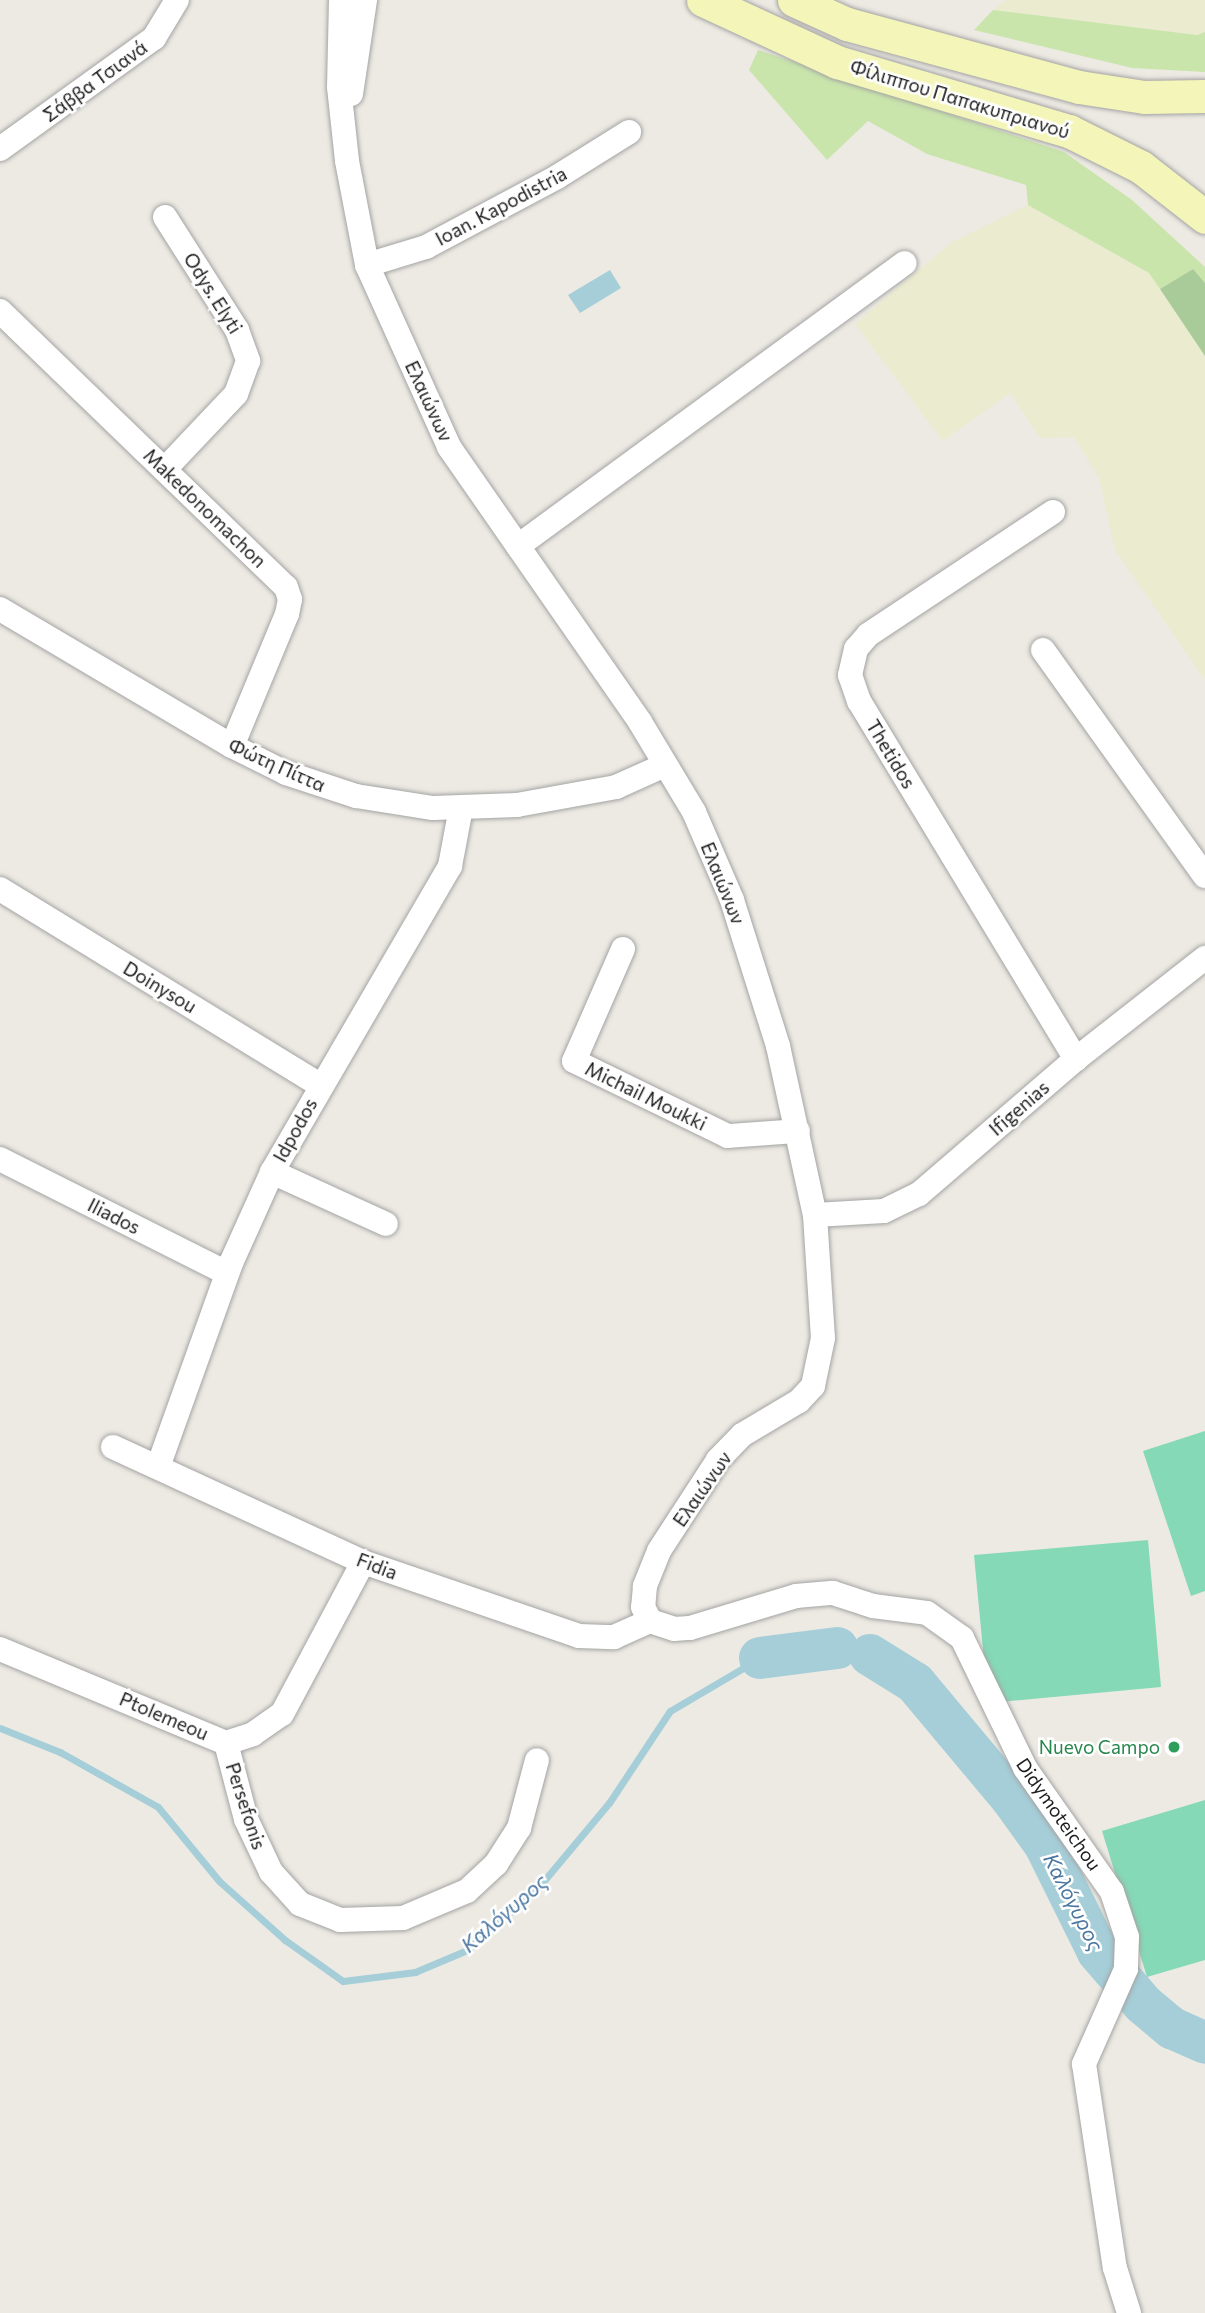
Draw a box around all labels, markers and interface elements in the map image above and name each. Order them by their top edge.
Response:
street label: Σάββα Τσιανά [39,36,151,126]
street label: Φίλιππου Παπακυπριανού [848,55,1072,143]
street label: Ioan. Kapodistria [431,162,571,250]
street label: Odys. Elyti [179,248,247,338]
street label: Ελαιώνων [400,357,458,445]
street label: Makedonomachon [139,444,271,572]
street label: Thetidos [862,715,920,793]
street label: Φώτη Πίττα [225,734,329,796]
street label: Ελαιώνων [696,839,750,927]
street label: Doinysou [119,956,201,1018]
street label: Michail Moukki [582,1057,710,1135]
street label: Ifigenias [984,1076,1054,1140]
street label: Idpodos [268,1094,322,1166]
street label: Iliados [84,1193,144,1239]
street label: Ελαιώνων [668,1447,736,1531]
street label: Fidia [354,1548,400,1584]
street label: Ptolemeou [116,1687,212,1745]
place label: Nuevo Campo [1039,1736,1160,1758]
marker: Nuevo Campo [1166,1739,1182,1755]
street label: Didymoteichou [1012,1753,1106,1875]
street label: Persefonis [221,1760,271,1852]
water label: Καλόγυρος [1039,1849,1109,1955]
water label: Καλόγυρος [456,1869,552,1957]

